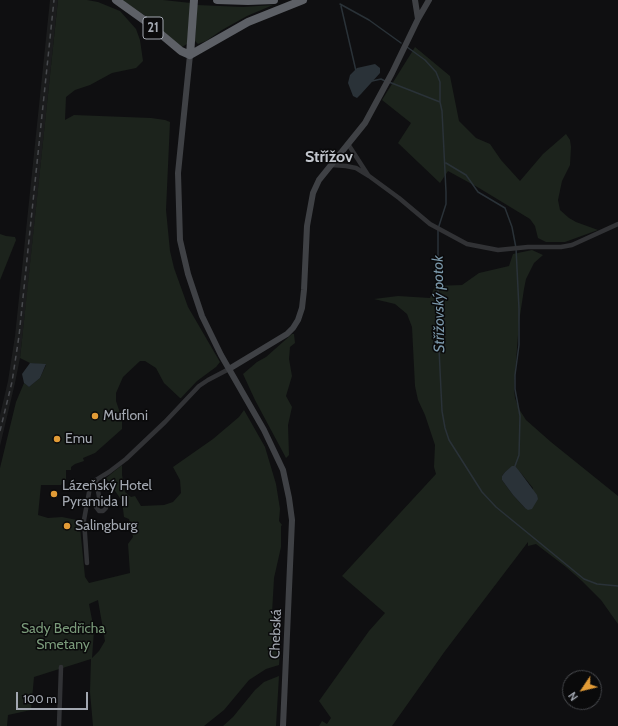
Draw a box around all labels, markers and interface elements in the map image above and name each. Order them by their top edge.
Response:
road number: 21 [143,17,163,39]
district label: Střížov [305,147,353,167]
water label: Střížovský potok [429,255,449,353]
place label: Mufloni [103,408,148,424]
marker: Mufloni [90,411,100,421]
place label: Emu [65,431,92,447]
marker: Emu [52,434,62,444]
place label: Lázeňský Hotel Pyramida II [62,478,152,510]
marker: Lázeňský Hotel Pyramida II [49,489,59,499]
place label: Salingburg [75,518,137,534]
marker: Salingburg [62,521,72,531]
street label: Chebská [267,609,285,659]
park label: Sady Bedřicha Smetany [21,621,105,654]
north arrow [562,670,602,710]
scale bar [18,684,90,710]
text: N [565,689,581,704]
text: 100 m [23,691,57,706]

